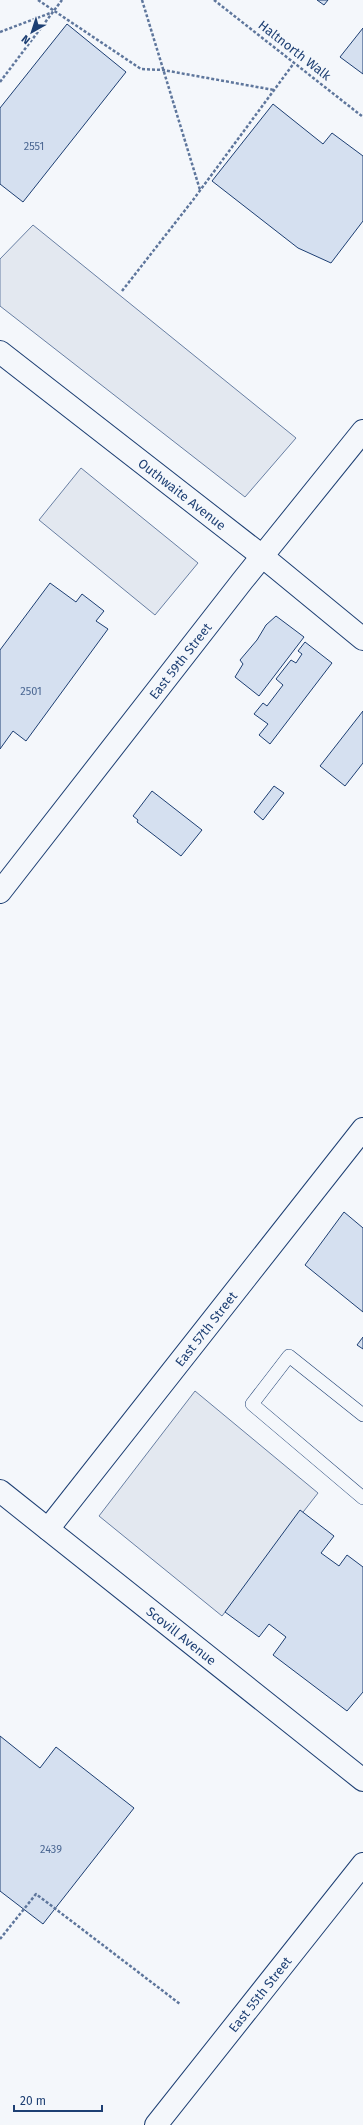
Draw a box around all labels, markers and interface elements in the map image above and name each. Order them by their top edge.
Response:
north arrow [12,12,52,52]
street label: Haltnorth Walk [255,17,334,84]
text: N [19,32,33,47]
house number: 2551 [24,140,44,153]
street label: Outhwaite Avenue [135,456,229,533]
street label: East 59th Street [146,620,215,702]
house number: 2501 [20,685,42,698]
street label: East 57th Street [172,1288,240,1369]
street label: Scovill Avenue [143,1604,219,1668]
house number: 2439 [40,1843,62,1856]
street label: East 55th Street [226,1954,295,2035]
scale bar [14,2087,102,2113]
text: 20 m [20,2094,46,2108]

